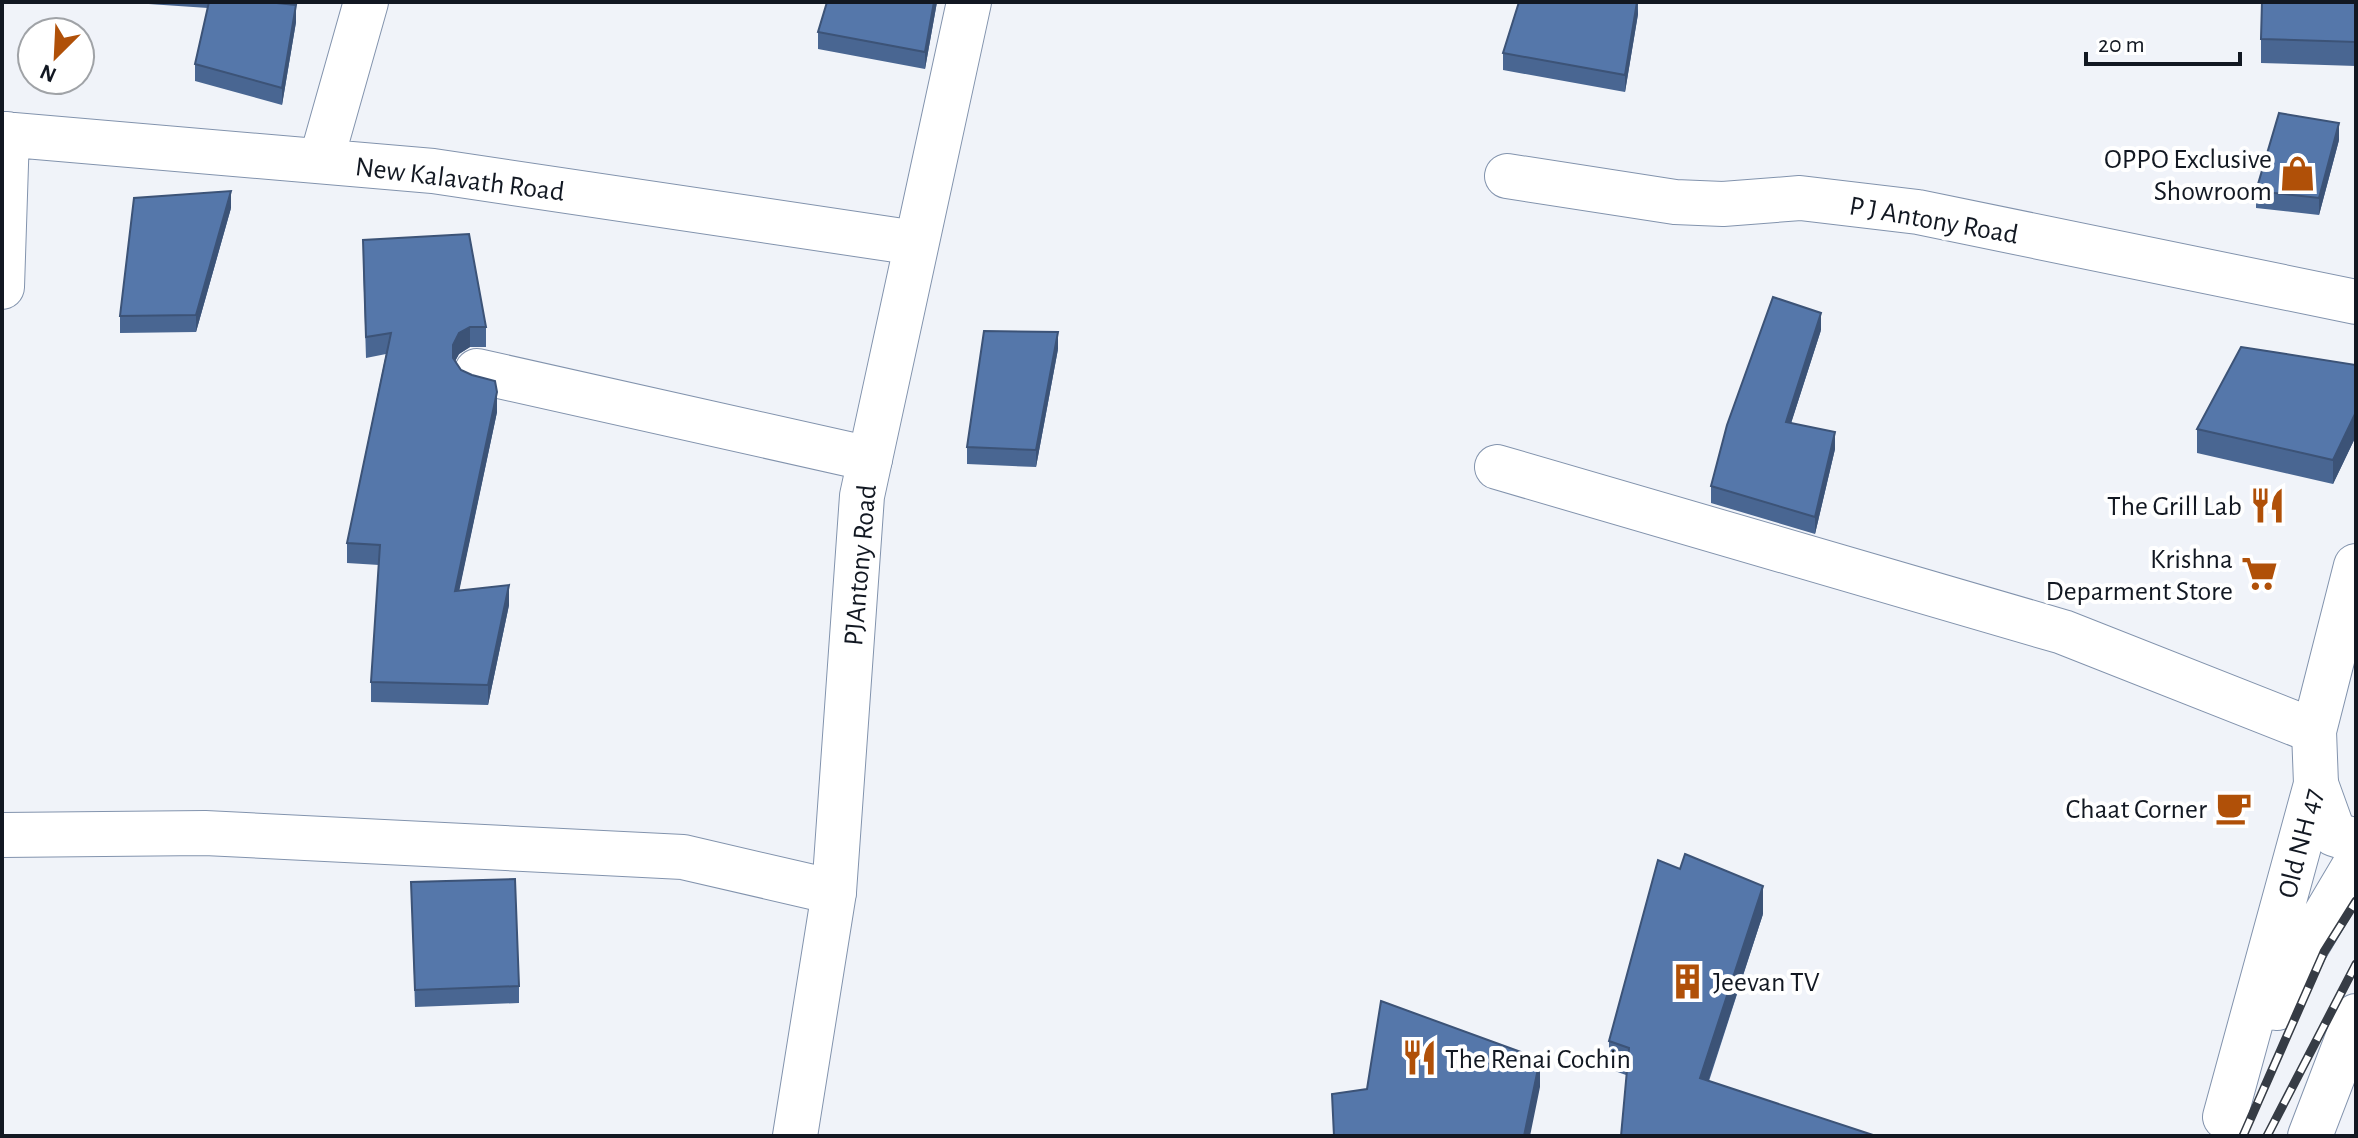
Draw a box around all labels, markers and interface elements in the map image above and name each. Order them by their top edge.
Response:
north arrow [16,16,96,96]
scale bar [2086,16,2240,66]
text: 20 m [2098,33,2145,57]
text: N [37,60,60,87]
place label: OPPO Exclusive Showroom [2104,146,2272,206]
street label: New Kalavath Road [354,153,566,207]
shop icon: OPPO Exclusive Showroom [2279,155,2317,193]
street label: P J Antony Road [1847,192,2020,250]
street label: PJAntony Road [840,483,882,647]
restaurant icon: The Grill Lab [2249,486,2287,524]
place label: The Grill Lab [2107,493,2242,521]
place label: Krishna Deparment Store [2046,546,2233,606]
supermarket icon: Krishna Deparment Store [2240,555,2278,593]
street label: Old NH 47 [2274,786,2328,901]
cafe icon: Chaat Corner [2214,789,2252,827]
place label: Chaat Corner [2066,796,2207,824]
building icon: Jeevan TV [1668,962,1706,1000]
place label: Jeevan TV [1713,969,1820,997]
restaurant icon: The Renai Cochin [1400,1039,1438,1077]
place label: The Renai Cochin [1445,1046,1631,1074]

